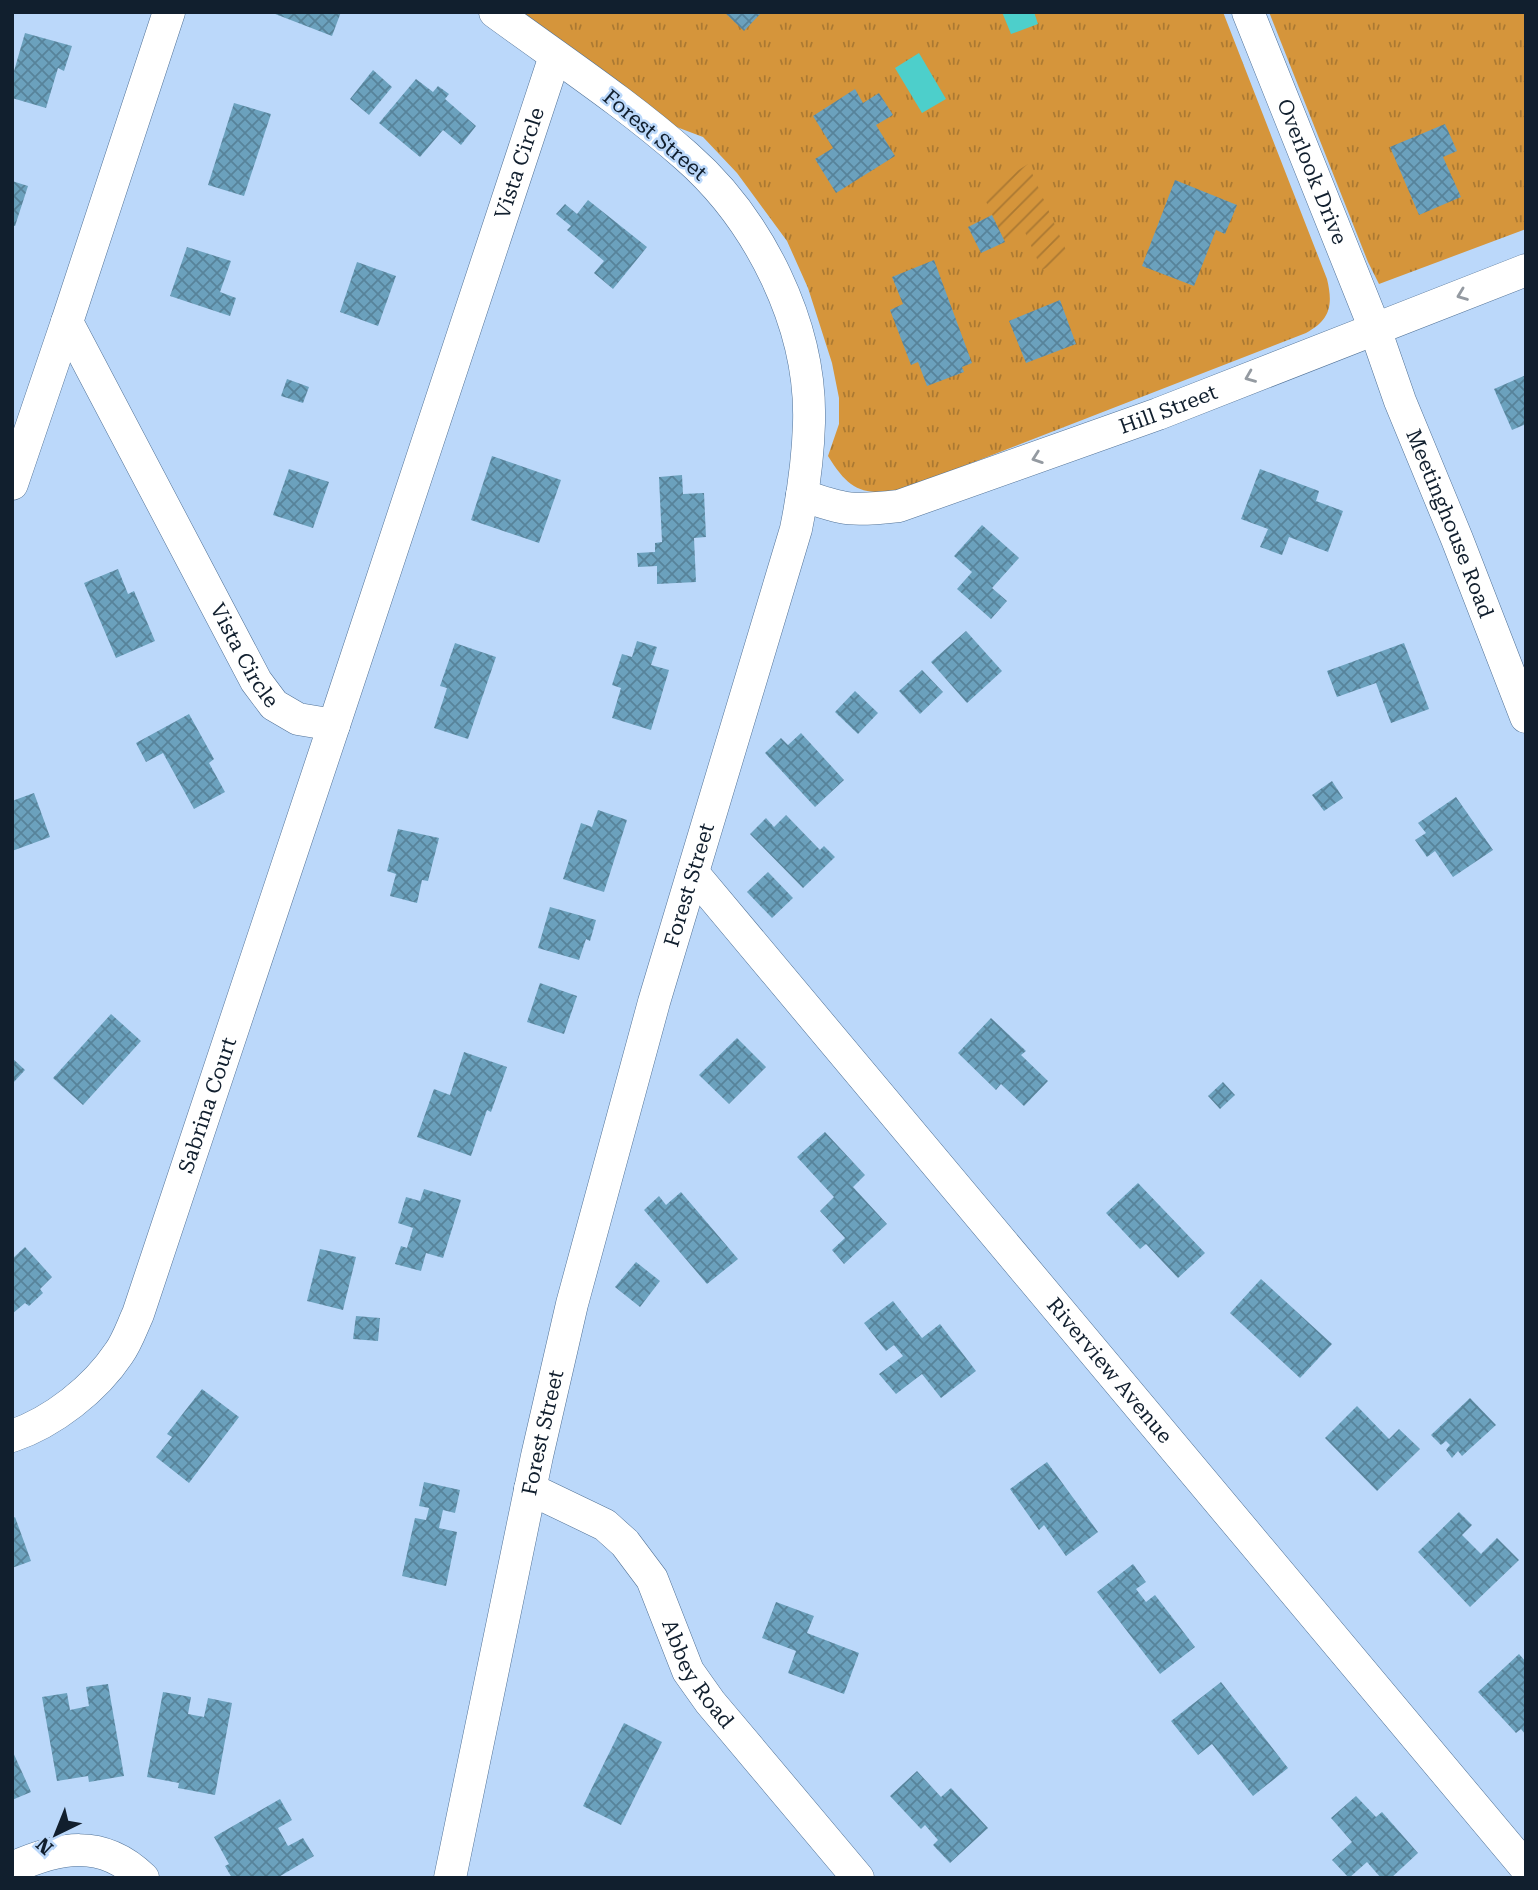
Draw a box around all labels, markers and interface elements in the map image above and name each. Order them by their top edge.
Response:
street label: Forest Street [598,85,712,185]
street label: Overlook Drive [1272,95,1352,248]
street label: Vista Circle [490,104,549,222]
one-way arrow [1457,287,1469,301]
one-way arrow [1245,369,1257,383]
street label: Hill Street [1116,380,1221,439]
street label: Meetinghouse Road [1401,426,1499,622]
one-way arrow [1032,450,1044,464]
street label: Vista Circle [205,599,284,712]
street label: Forest Street [659,820,719,950]
street label: Sabrina Court [174,1034,241,1176]
street label: Riverview Avenue [1042,1293,1177,1448]
street label: Forest Street [517,1367,568,1497]
street label: Abbey Road [657,1616,739,1733]
north arrow [21,1799,91,1869]
text: N [31,1832,58,1859]

